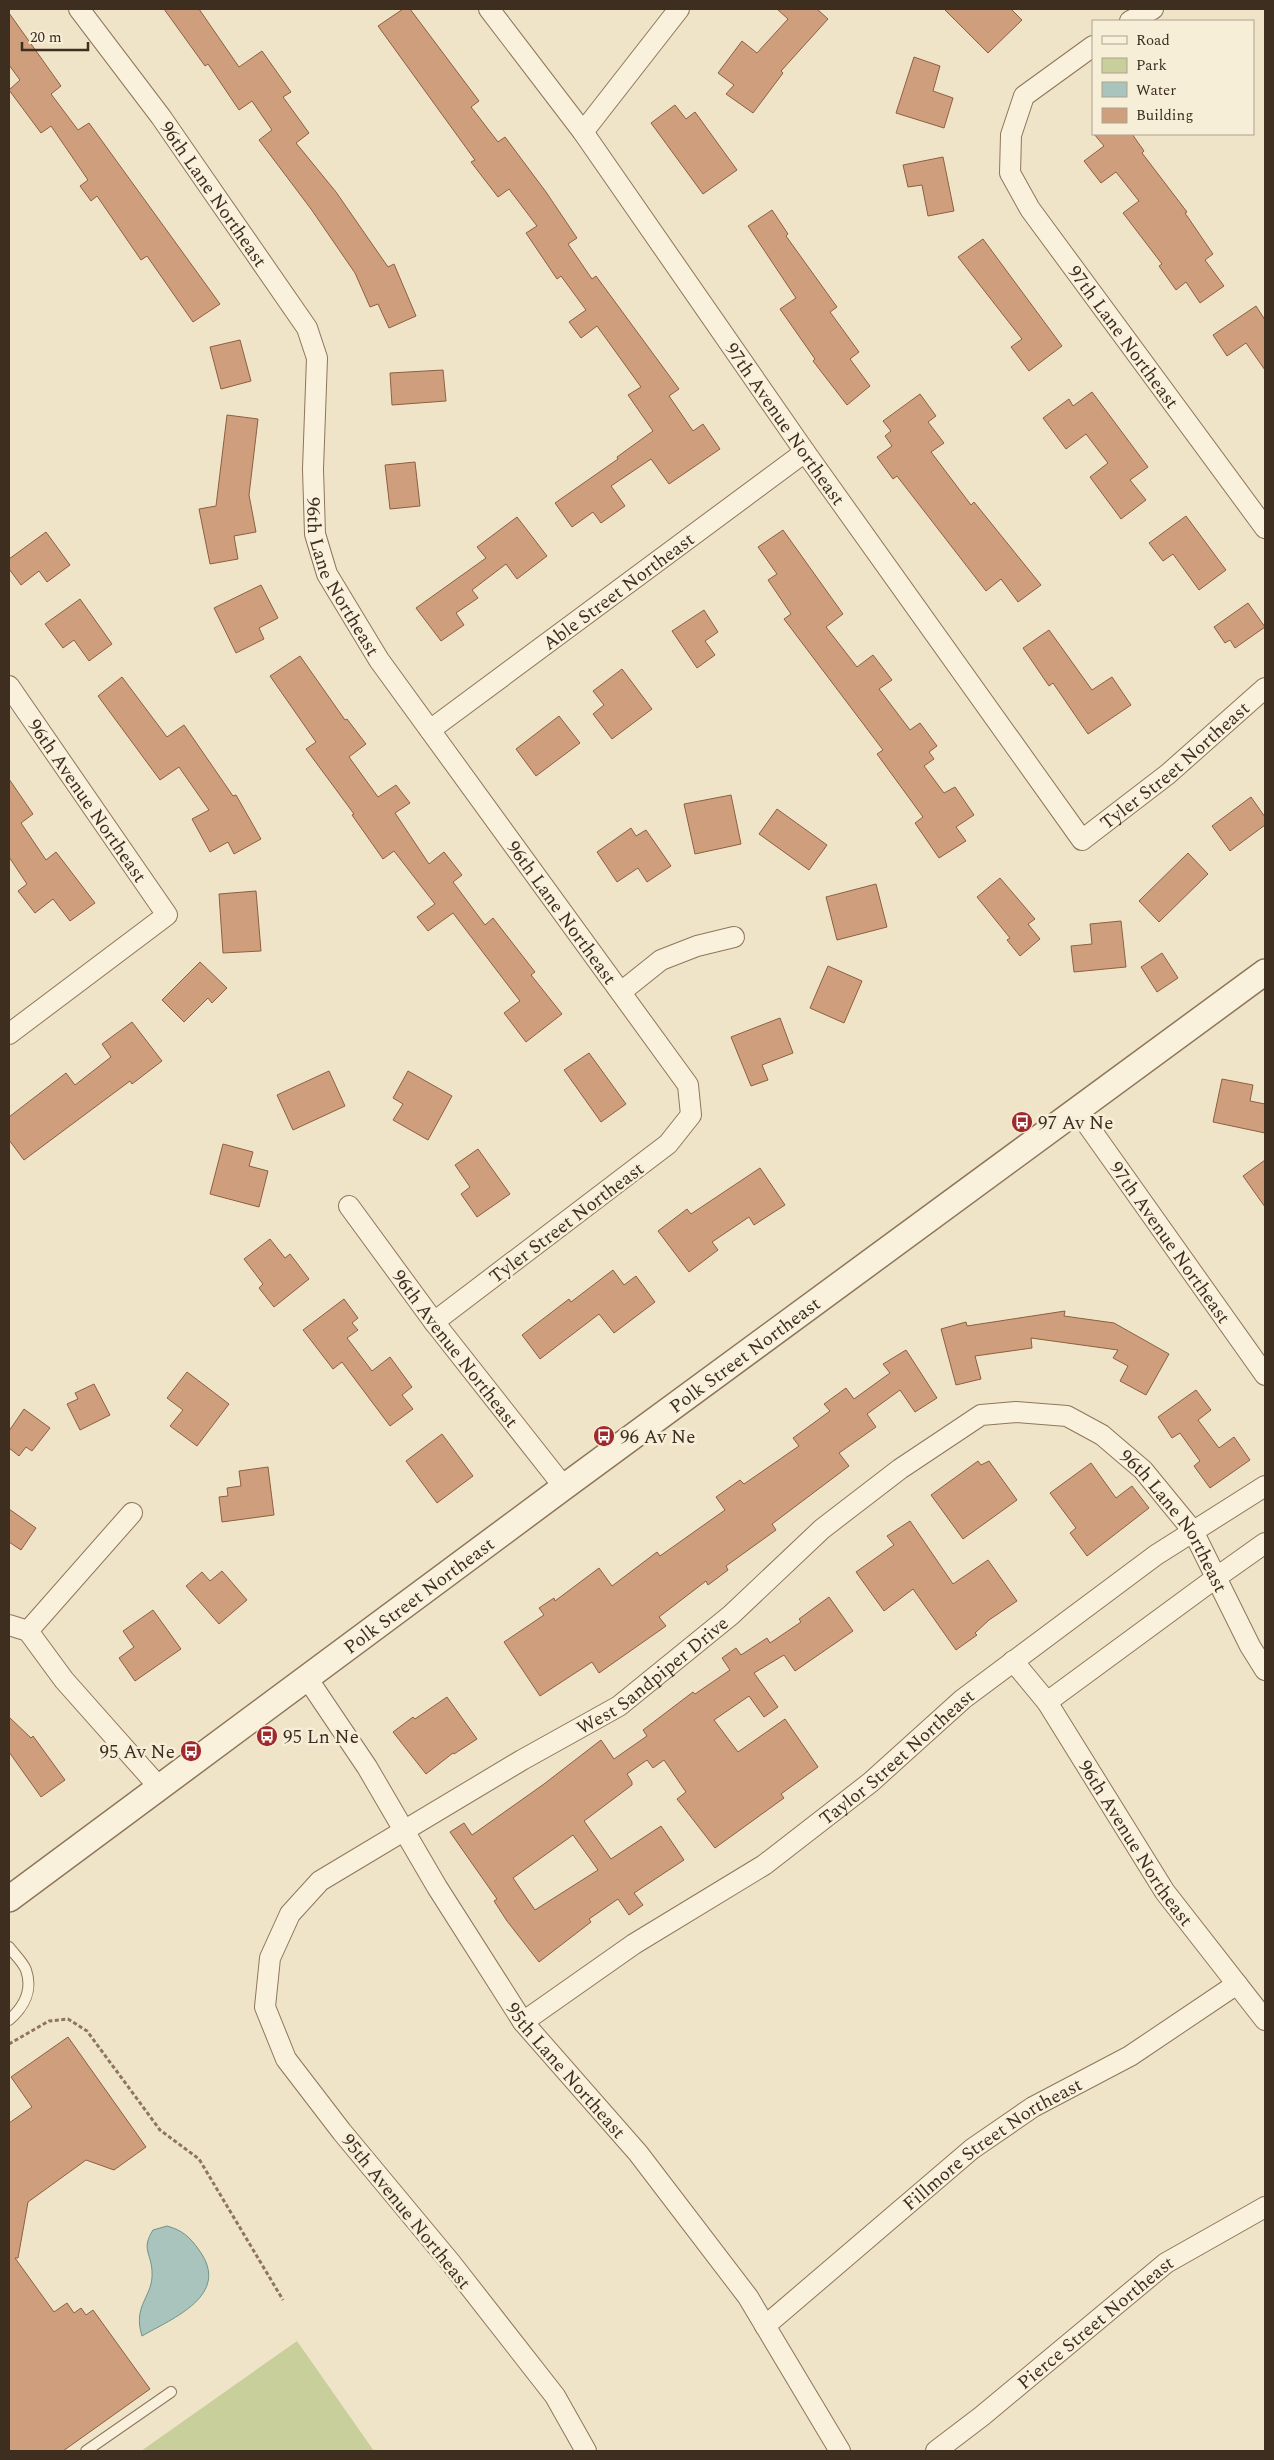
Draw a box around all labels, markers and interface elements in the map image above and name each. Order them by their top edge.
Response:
scale bar [22,20,89,52]
legend [1092,20,1254,135]
text: 20 m [30,26,62,49]
text: Road [1136,29,1170,52]
text: Park [1136,54,1167,77]
text: Water [1136,79,1176,102]
text: Building [1136,104,1193,127]
street label: 96th Lane Northeast [152,116,274,274]
street label: 97th Lane Northeast [1060,260,1186,416]
street label: 97th Avenue Northeast [717,337,852,512]
street label: 96th Lane Northeast [298,497,387,662]
street label: Able Street Northeast [537,526,701,658]
street label: Tyler Street Northeast [1094,695,1257,837]
street label: 96th Avenue Northeast [20,713,154,889]
street label: 96th Lane Northeast [499,835,624,991]
place label: 97 Av Ne [1038,1109,1114,1138]
bus stop icon: 97 Av Ne [1010,1110,1034,1134]
street label: Tyler Street Northeast [483,1155,651,1291]
street label: 97th Avenue Northeast [1102,1156,1237,1330]
street label: 96th Avenue Northeast [384,1264,525,1435]
street label: Polk Street Northeast [663,1290,827,1421]
place label: 96 Av Ne [620,1423,696,1452]
bus stop icon: 96 Av Ne [592,1424,616,1448]
street label: 96th Lane Northeast [1112,1443,1234,1598]
street label: Polk Street Northeast [338,1530,501,1662]
street label: West Sandpiper Drive [571,1610,735,1743]
street label: Taylor Street Northeast [813,1682,981,1833]
place label: 95 Ln Ne [283,1723,359,1752]
bus stop icon: 95 Ln Ne [255,1724,279,1748]
place label: 95 Av Ne [100,1738,175,1767]
bus stop icon: 95 Av Ne [179,1739,203,1763]
street label: 96th Avenue Northeast [1070,1755,1200,1933]
street label: 95th Lane Northeast [498,1997,632,2146]
street label: Fillmore Street Northeast [897,2071,1088,2218]
street label: 95th Avenue Northeast [334,2128,478,2296]
street label: Pierce Street Northeast [1011,2248,1180,2397]

